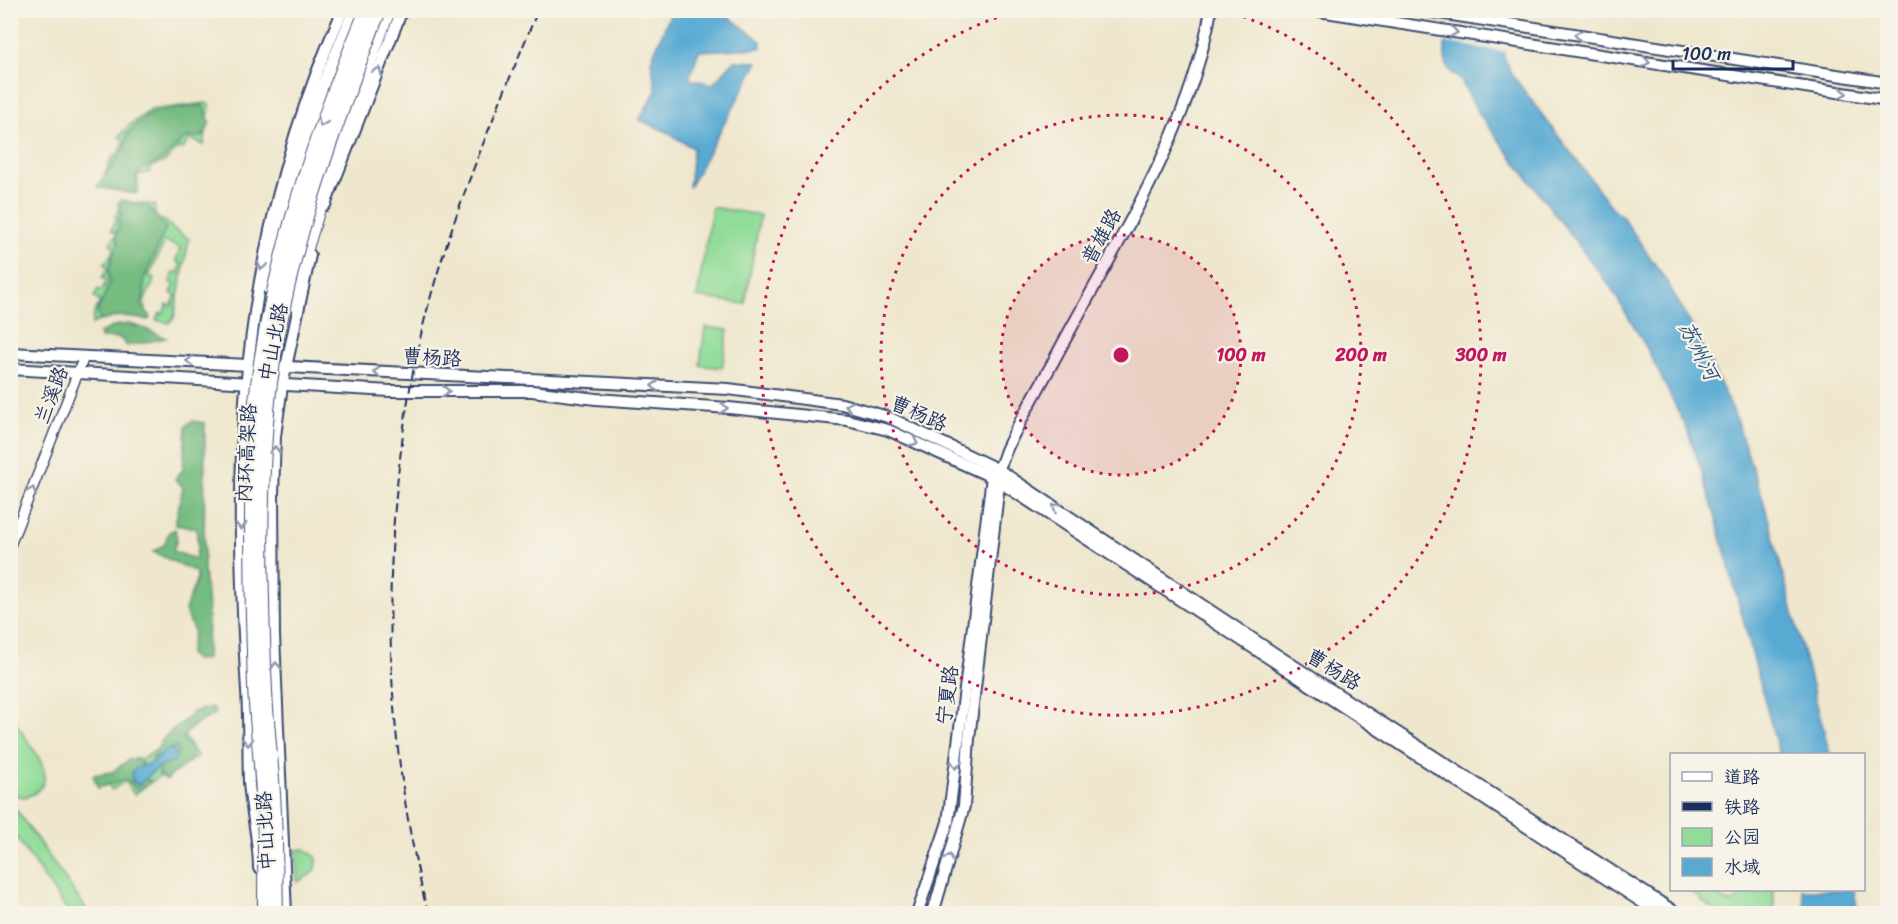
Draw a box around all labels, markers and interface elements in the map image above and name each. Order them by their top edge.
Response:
one-way arrow [1449,26,1458,38]
one-way arrow [1573,29,1582,41]
scale bar [1673,33,1793,71]
text: 100 m [1682,38,1731,70]
one-way arrow [1642,56,1651,68]
one-way arrow [371,66,384,77]
one-way arrow [1837,86,1847,99]
one-way arrow [317,117,329,128]
street label: 普雄路 [1072,201,1132,271]
one-way arrow [256,261,269,271]
street label: 中山北路 [249,299,298,385]
water label: 苏州河 [1668,314,1732,390]
street label: 曹杨路 [401,338,464,377]
text: 100 m [1217,339,1266,371]
text: 200 m [1334,339,1387,371]
text: 300 m [1454,339,1507,371]
centre of rings [1111,345,1131,365]
one-way arrow [185,355,194,368]
street label: 兰溪路 [24,360,79,429]
one-way arrow [372,365,381,378]
one-way arrow [651,379,660,392]
one-way arrow [441,385,450,397]
street label: 曹杨路 [884,385,954,442]
street label: 内环高架路 [226,401,267,504]
one-way arrow [719,401,728,414]
one-way arrow [844,401,855,413]
one-way arrow [908,434,919,446]
one-way arrow [268,446,281,455]
one-way arrow [25,486,37,497]
one-way arrow [1052,503,1063,514]
one-way arrow [235,522,247,531]
street label: 曹杨路 [1299,639,1369,701]
one-way arrow [269,662,282,671]
street label: 宁夏路 [926,662,969,727]
one-way arrow [242,738,255,747]
legend [1670,753,1865,891]
one-way arrow [950,760,962,769]
text: 道路 [1724,761,1760,793]
street label: 中山北路 [246,789,285,872]
text: 铁路 [1724,791,1760,823]
text: 公园 [1724,821,1760,853]
text: 水域 [1724,851,1760,883]
one-way arrow [942,853,954,864]

